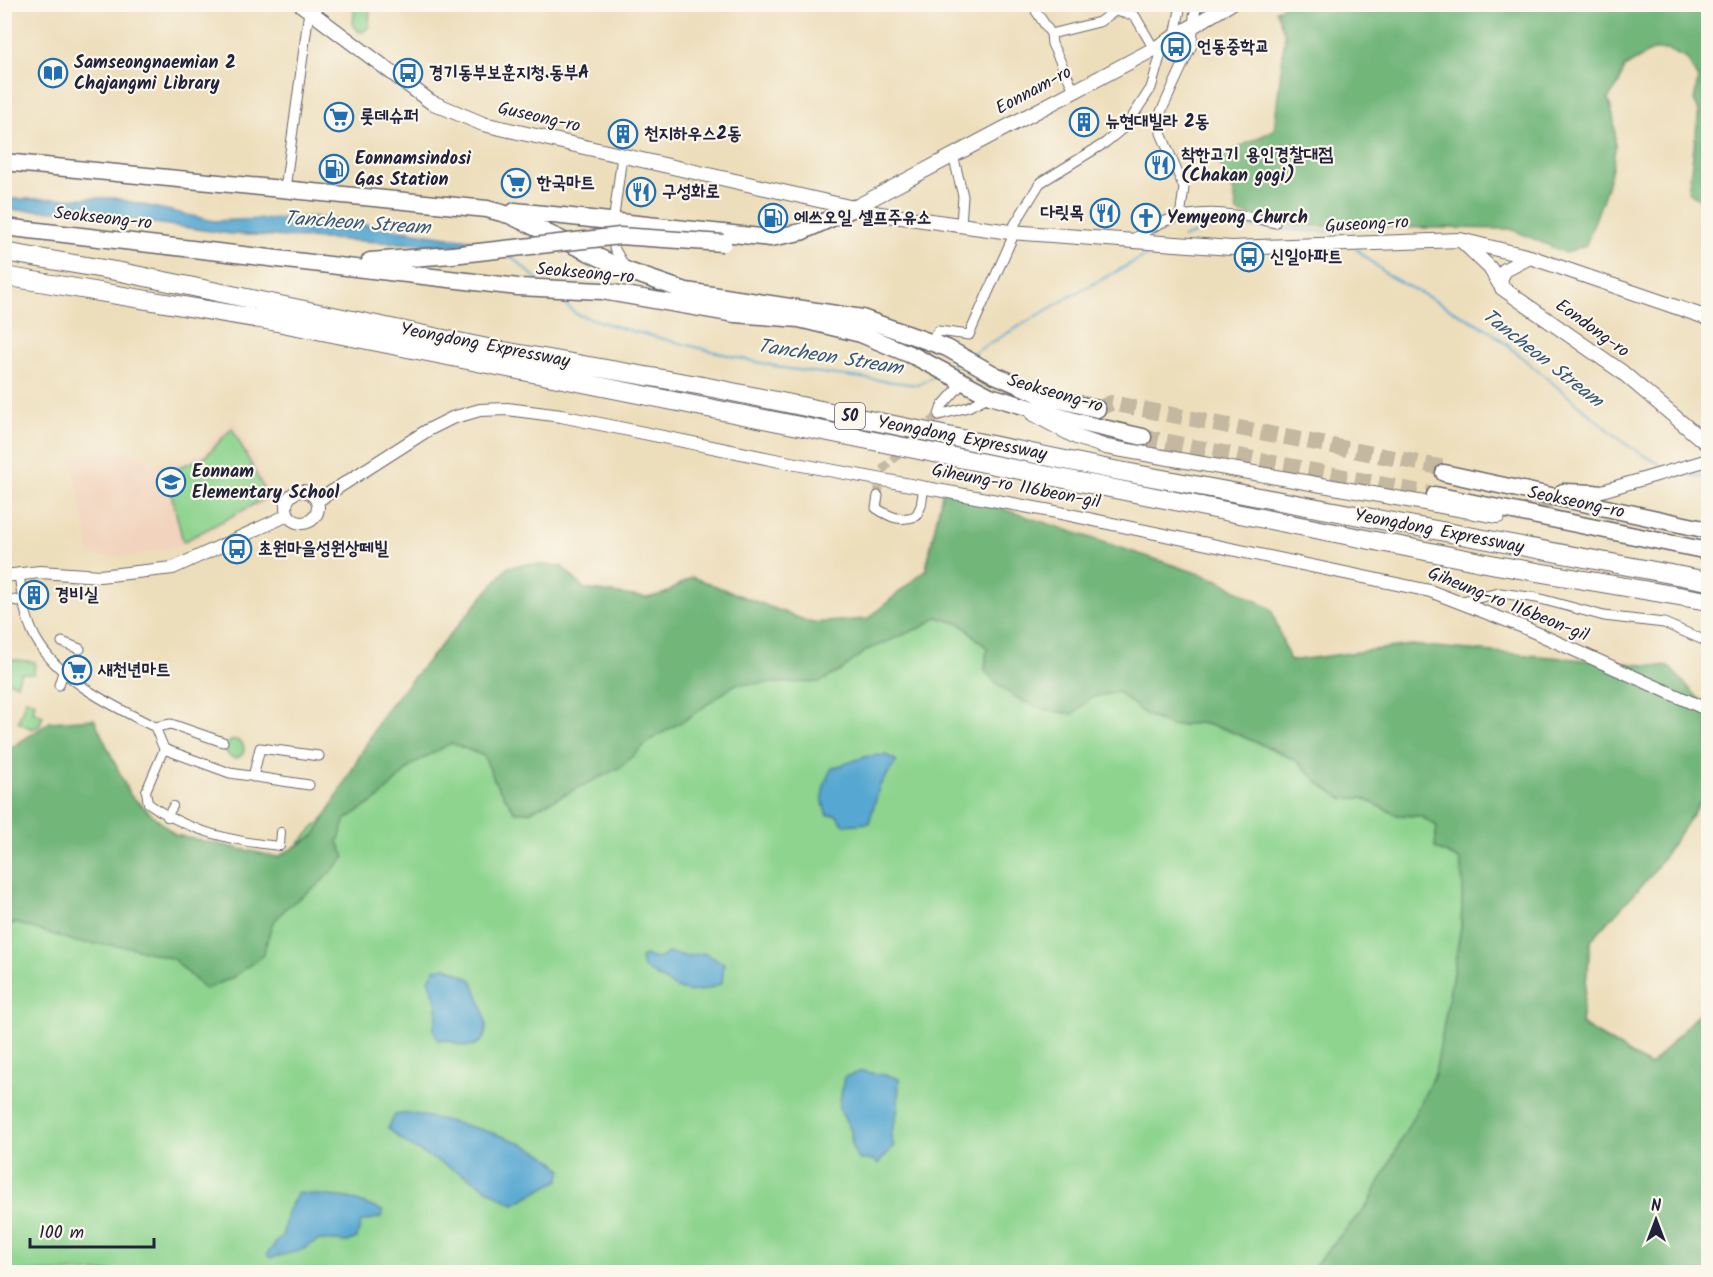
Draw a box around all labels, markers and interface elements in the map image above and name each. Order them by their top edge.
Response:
bus stop icon: 언동중학교 [1160,31,1192,63]
place label: 언동중학교 [1197,33,1269,62]
place label: Samseongnaemian 2 Chajangmi Library [74,49,236,99]
library icon: Samseongnaemian 2 Chajangmi Library [37,57,69,89]
bus stop icon: 경기동부보훈지청.동부A [392,57,424,89]
place label: 경기동부보훈지청.동부A [429,59,589,88]
street label: Eonnam-ro [991,59,1077,123]
street label: Guseong-ro [495,94,583,142]
supermarket icon: 롯데슈퍼 [323,101,355,133]
place label: 롯데슈퍼 [360,103,418,132]
building icon: 뉴현대빌라 2동 [1068,106,1100,138]
place label: 뉴현대빌라 2동 [1105,108,1209,137]
building icon: 천지하우스2동 [607,118,639,150]
place label: 천지하우스2동 [644,120,741,149]
place label: 착한고기 용인경찰대점 (Chakan gogi) [1181,141,1333,191]
place label: Eonnamsindosi Gas Station [355,145,471,195]
restaurant icon: 착한고기 용인경찰대점 (Chakan gogi) [1144,149,1176,181]
fuel station icon: Eonnamsindosi Gas Station [318,153,350,185]
supermarket icon: 한국마트 [500,167,532,199]
place label: 한국마트 [536,169,595,198]
restaurant icon: 구성화로 [625,176,657,208]
place label: 구성화로 [662,178,720,207]
restaurant icon: 다릿목 [1089,197,1121,229]
street label: Seokseong-ro [52,199,154,239]
place label: 다릿목 [1041,199,1084,228]
fuel station icon: 에쓰오일 셀프주유소 [757,202,789,234]
church icon: Yemyeong Church [1130,202,1162,234]
water label: Tancheon Stream [283,203,433,245]
place label: 에쓰오일 셀프주유소 [794,204,931,233]
place label: Yemyeong Church [1167,204,1308,233]
street label: Guseong-ro [1324,208,1410,242]
bus stop icon: 신일아파트 [1233,241,1265,273]
place label: 신일아파트 [1270,243,1342,272]
street label: Seokseong-ro [535,255,635,293]
street label: Eondong-ro [1549,292,1635,366]
water label: Tancheon Stream [1474,301,1611,418]
street label: Yeongdong Expressway [398,315,573,377]
water label: Tancheon Stream [755,331,907,386]
street label: Seokseong-ro [1004,366,1106,422]
road number: 50 [835,403,865,429]
street label: Yeongdong Expressway [875,408,1050,470]
street label: Giheung-ro 116beon-gil [929,456,1104,518]
place label: Eonnam Elementary School [192,458,339,508]
school or university icon: Eonnam Elementary School [155,466,187,498]
street label: Seokseong-ro [1525,479,1627,527]
street label: Yeongdong Expressway [1352,501,1527,563]
bus stop icon: 초원마을성원상떼빌 [221,533,253,565]
place label: 초원마을성원상떼빌 [258,535,389,564]
street label: Giheung-ro 116beon-gil [1423,559,1593,651]
building icon: 경비실 [18,579,50,611]
place label: 경비실 [55,581,99,610]
supermarket icon: 새천년마트 [61,654,93,686]
place label: 새천년마트 [97,656,170,685]
north arrow [1626,1190,1686,1250]
text: N [1651,1194,1661,1219]
scale bar [30,1211,154,1249]
text: 100 m [39,1219,84,1248]

